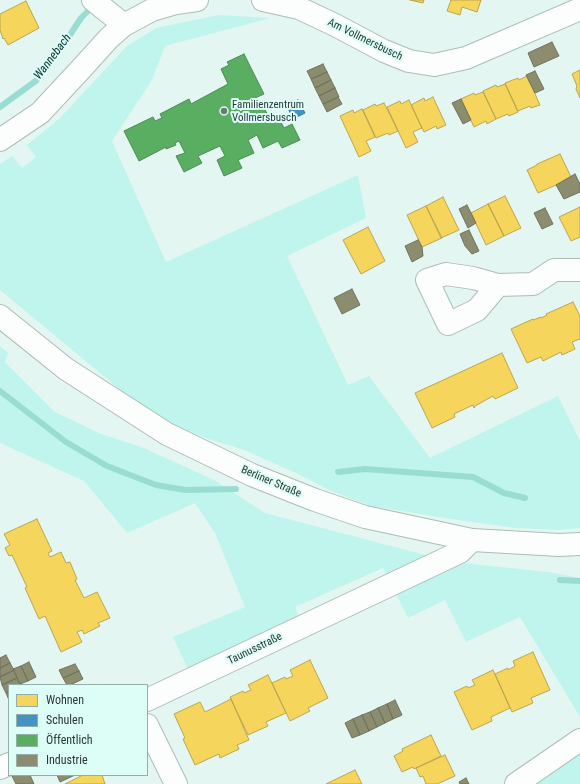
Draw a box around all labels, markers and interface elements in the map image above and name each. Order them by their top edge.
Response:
street label: Am Vollmersbusch [325,16,405,64]
water label: Wannebach [31,31,75,83]
place label: Familienzentrum Vollmersbusch [232,98,304,124]
marker: Familienzentrum Vollmersbusch [219,106,229,116]
street label: Berliner Straße [239,463,303,501]
street label: Taunusstraße [226,630,284,668]
legend [8,684,148,776]
text: Wohnen [46,693,84,707]
text: Schulen [46,713,84,727]
text: Öffentlich [46,733,93,747]
text: Industrie [46,753,88,767]

